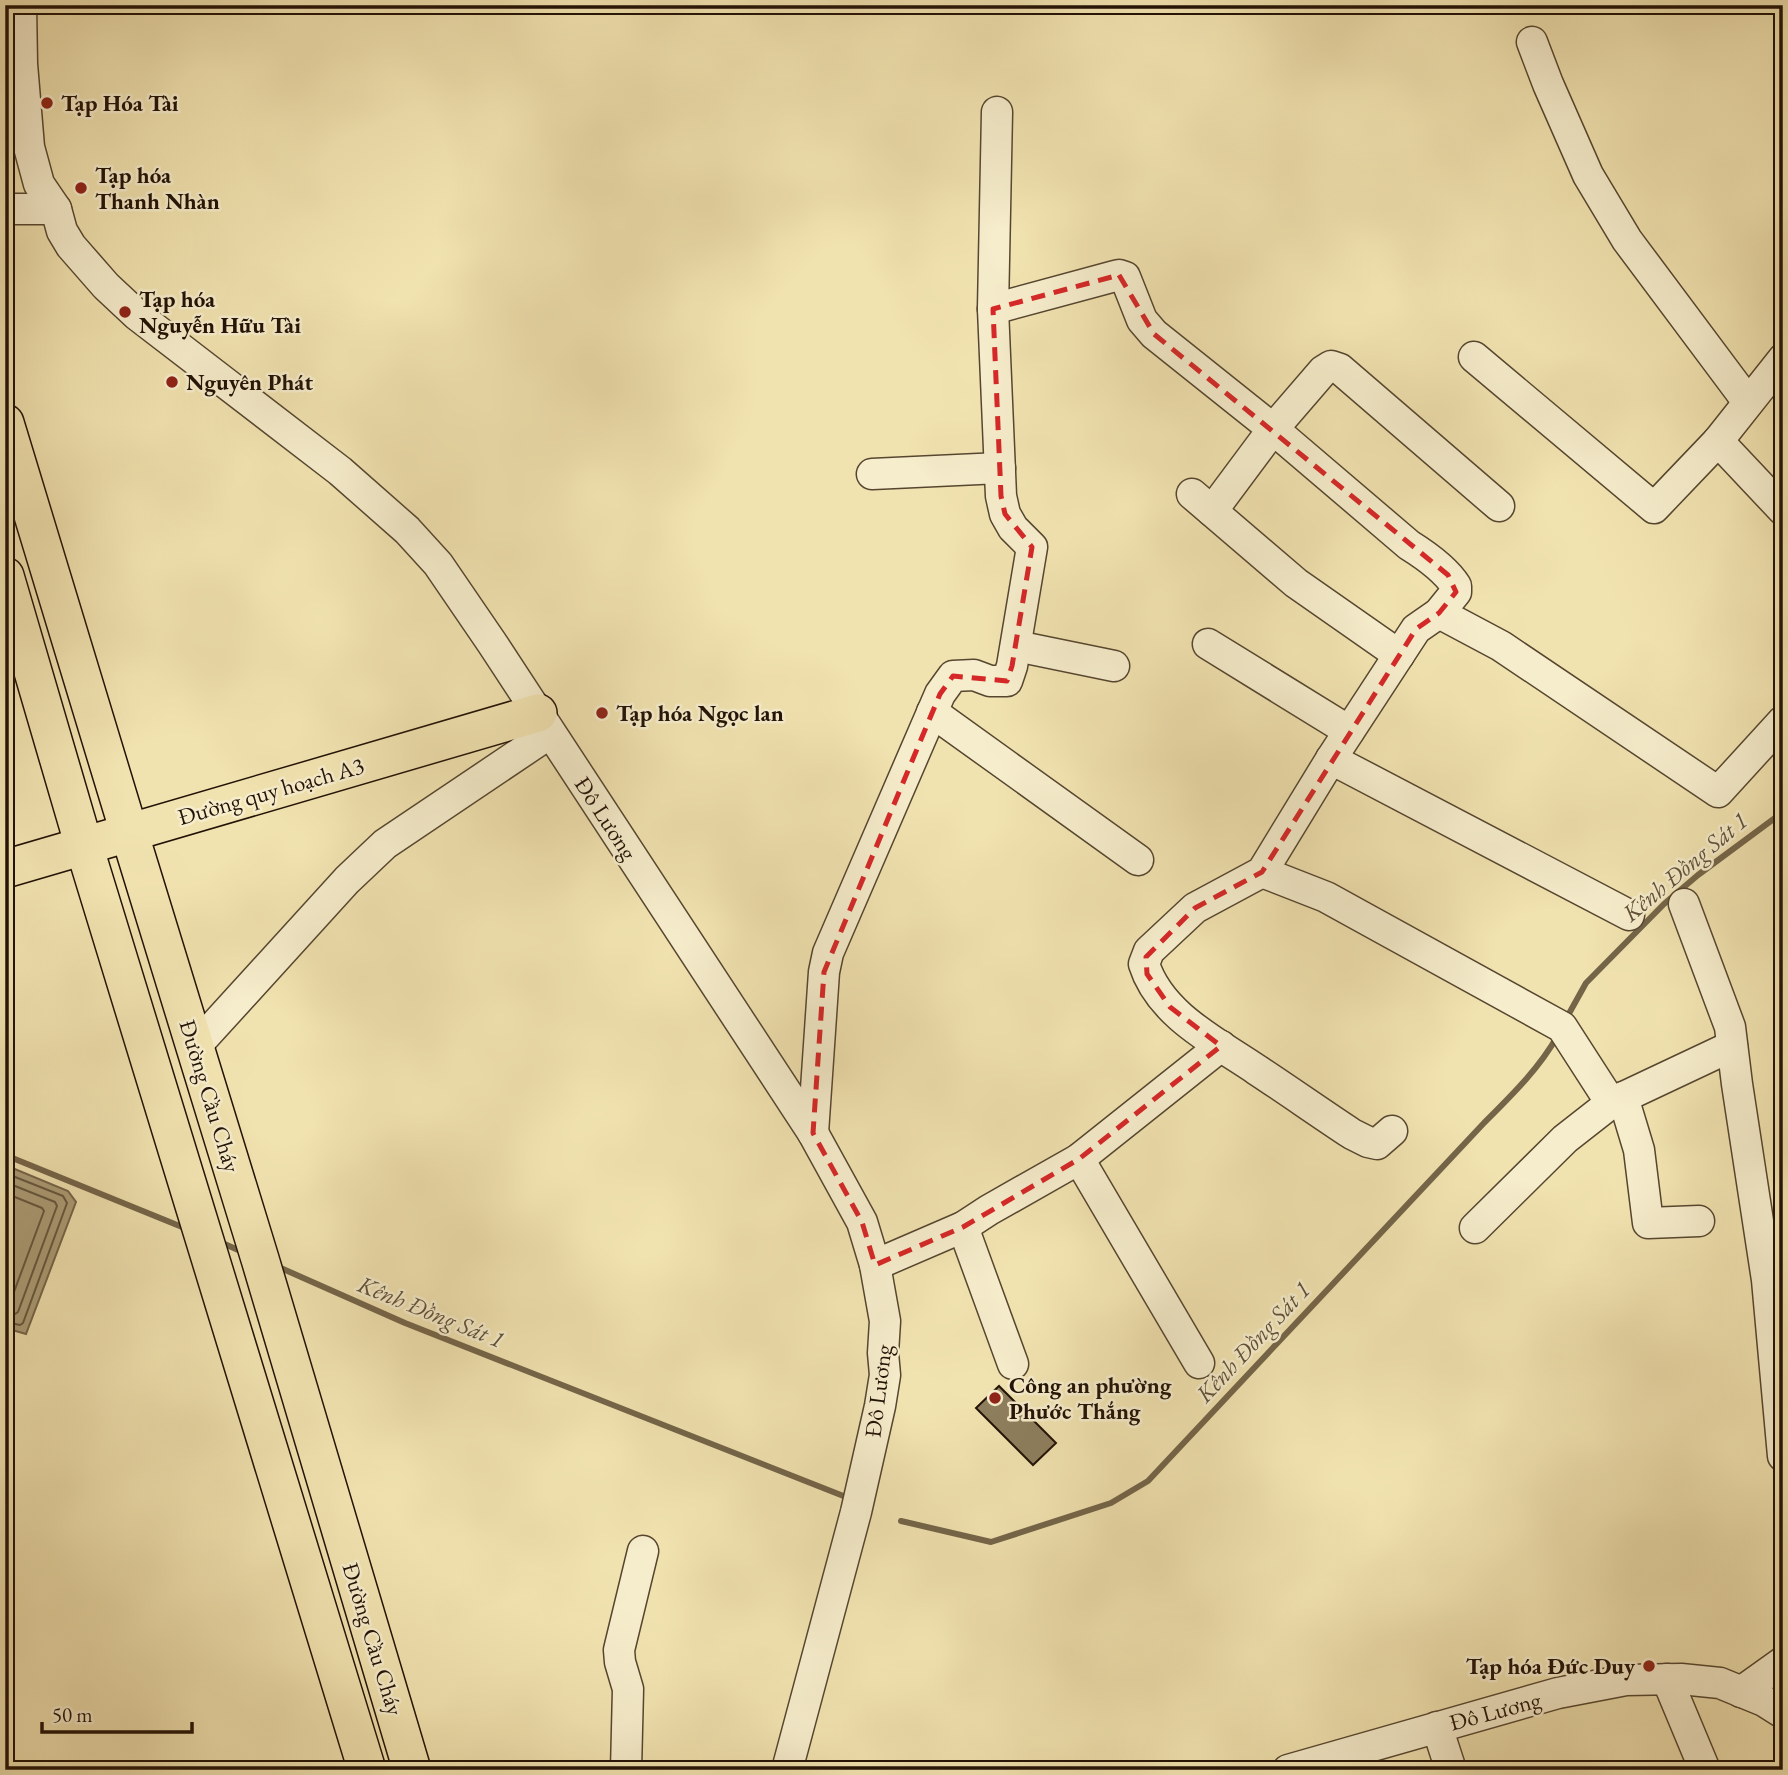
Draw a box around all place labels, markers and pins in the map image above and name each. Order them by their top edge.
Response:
place label: Tạp Hóa Tài [61,88,179,118]
marker: Tạp Hóa Tài [39,95,55,111]
place label: Tạp hóa Thanh Nhàn [95,160,220,216]
marker: Tạp hóa Thanh Nhàn [73,180,89,196]
place label: Tạp hóa Nguyễn Hữu Tài [139,284,301,340]
marker: Tạp hóa Nguyễn Hữu Tài [117,304,133,320]
place label: Nguyên Phát [186,367,313,397]
marker: Nguyên Phát [164,374,180,390]
place label: Tạp hóa Ngọc lan [616,698,784,728]
marker: Tạp hóa Ngọc lan [594,705,610,721]
place label: Công an phường Phước Thắng [1009,1370,1172,1426]
marker: Công an phường Phước Thắng [987,1390,1003,1406]
place label: Tạp hóa Đức Duy [1466,1651,1636,1681]
marker: Tạp hóa Đức Duy [1641,1658,1657,1674]

